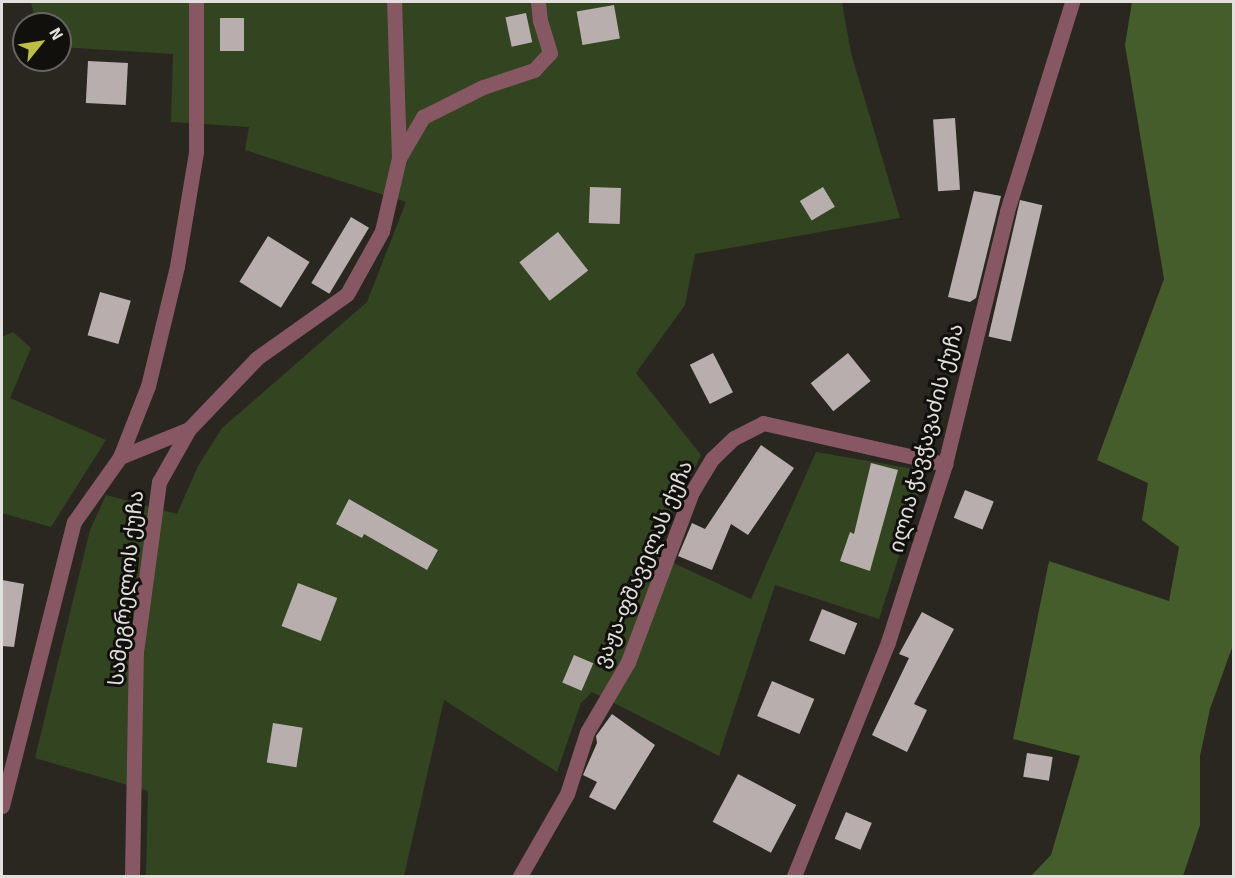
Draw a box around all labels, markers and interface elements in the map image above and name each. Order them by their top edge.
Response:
north arrow [12,12,72,72]
text: N [44,24,67,44]
street label: ილია ჭავჭავაძის ქუჩა [883,321,969,555]
street label: ვაჟა-ფშაველას ქუჩა [588,457,698,671]
street label: სამეგრელოს ქუჩა [103,489,149,687]

